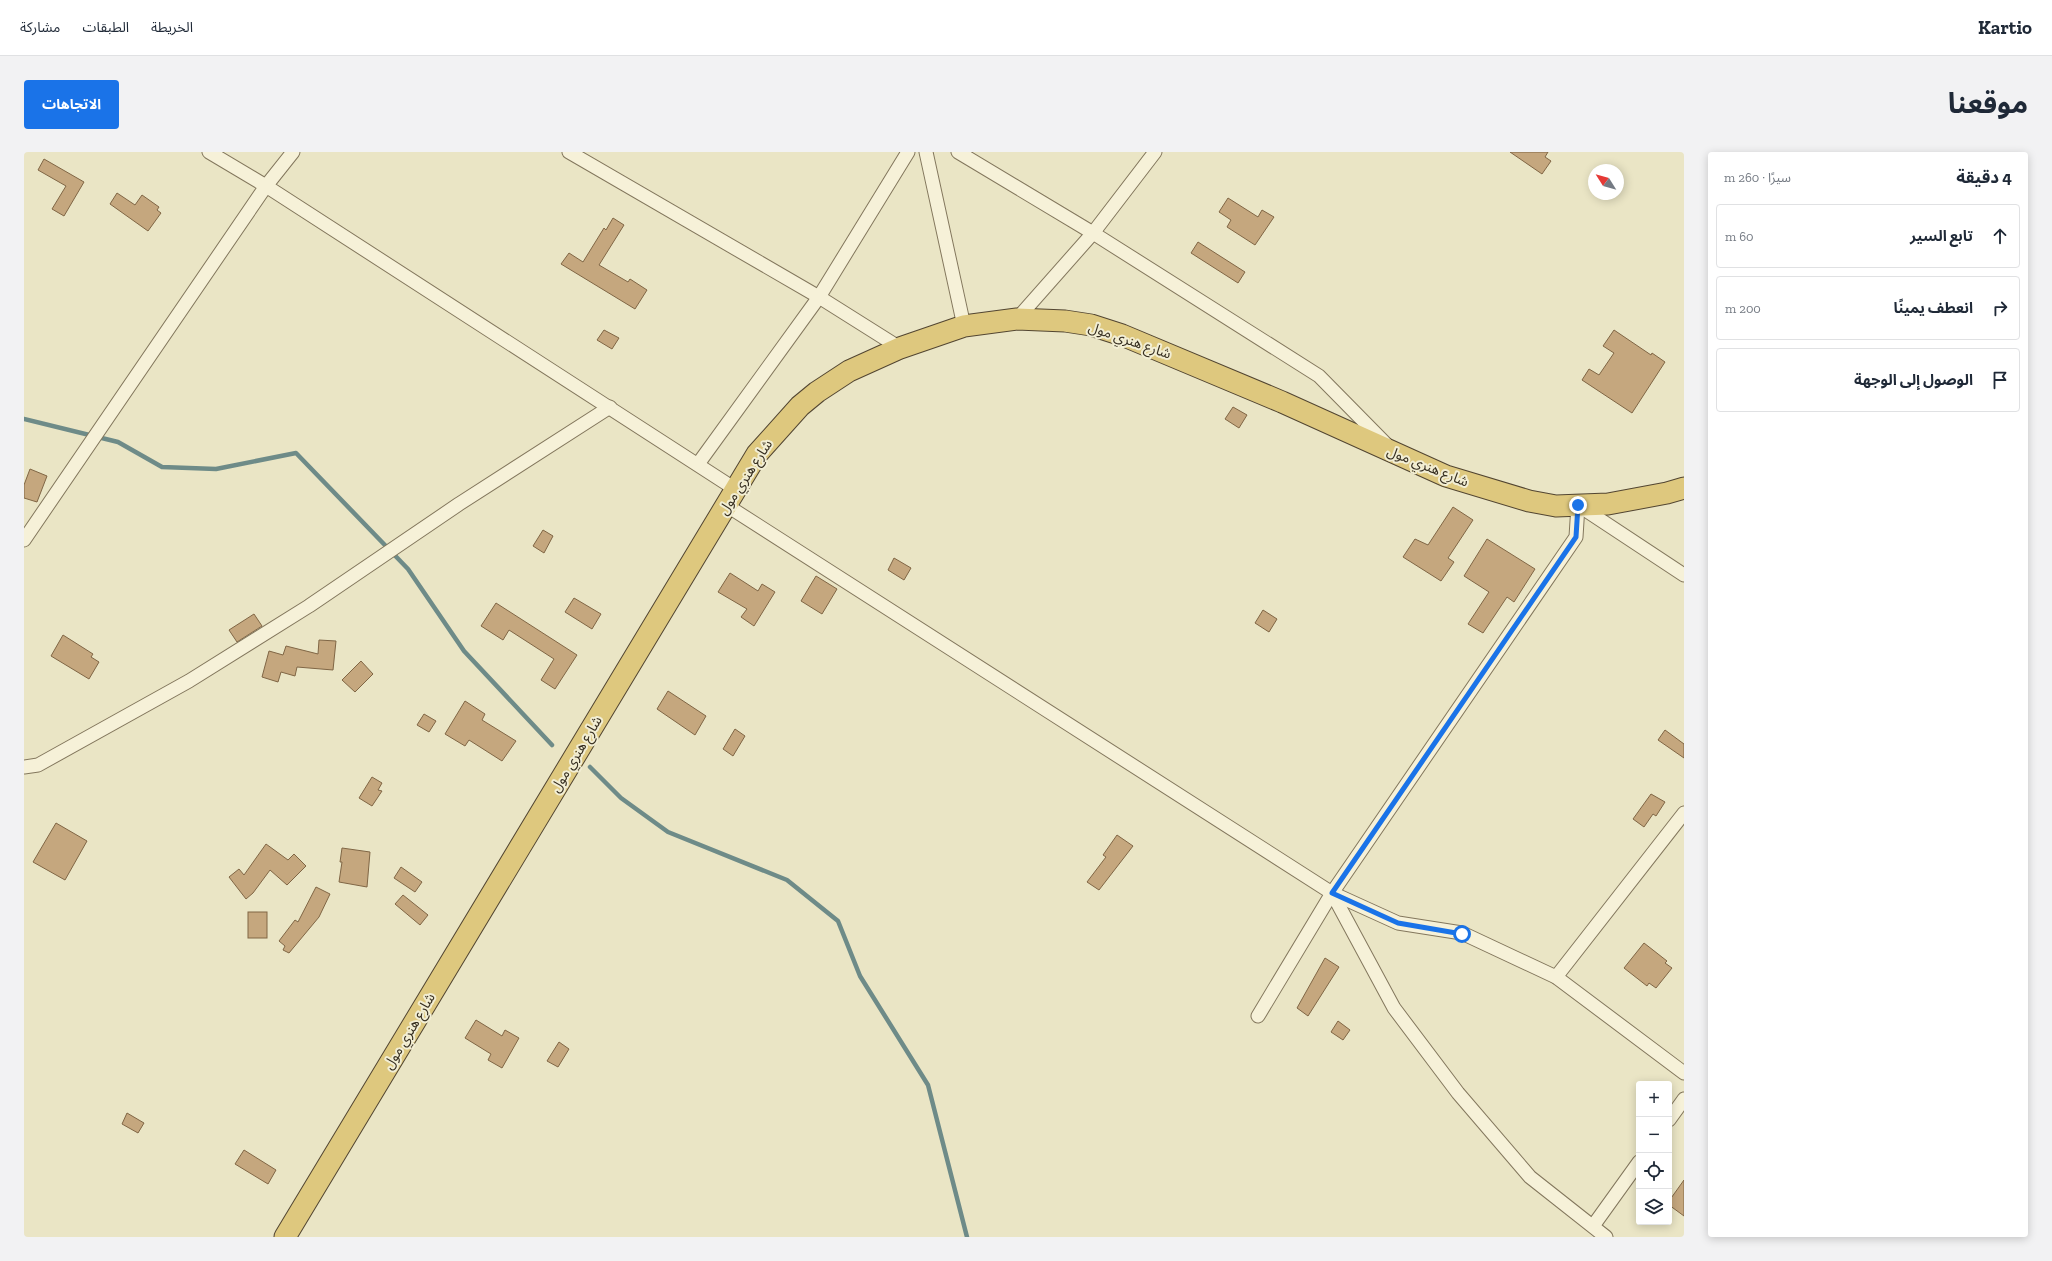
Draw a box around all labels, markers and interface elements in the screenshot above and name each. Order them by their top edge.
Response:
text: Kartio [1978,16,2032,39]
text: مشاركة [20,19,60,36]
text: الطبقات [82,19,129,36]
text: الخريطة [151,19,193,36]
button: الاتجاهات [24,80,119,129]
text: موقعنا [1948,87,2028,120]
north arrow [1588,164,1624,200]
text: 4 دقيقة [1956,167,2012,187]
text: سيرًا · 260 m [1724,170,1791,185]
icon: ahead [1989,225,2011,247]
text: تابع السير [1910,227,1973,245]
text: 60 m [1725,229,1754,244]
icon: right [1989,297,2011,319]
text: انعطف يمينًا [1893,299,1973,317]
text: 200 m [1725,301,1761,316]
street label: شارع هنري مول [1086,318,1173,365]
icon: arrive [1989,369,2011,391]
text: الوصول إلى الوجهة [1854,371,1973,389]
street label: شارع هنري مول [715,436,778,519]
street label: شارع هنري مول [1384,442,1471,493]
route end [1569,496,1587,514]
street label: شارع هنري مول [547,713,608,797]
route start [1453,925,1471,943]
street label: شارع هنري مول [380,990,441,1074]
map controls [1636,1081,1672,1225]
button: + [1636,1081,1672,1117]
button: − [1636,1117,1672,1153]
button: locate [1636,1153,1672,1189]
button: layers [1636,1189,1672,1225]

